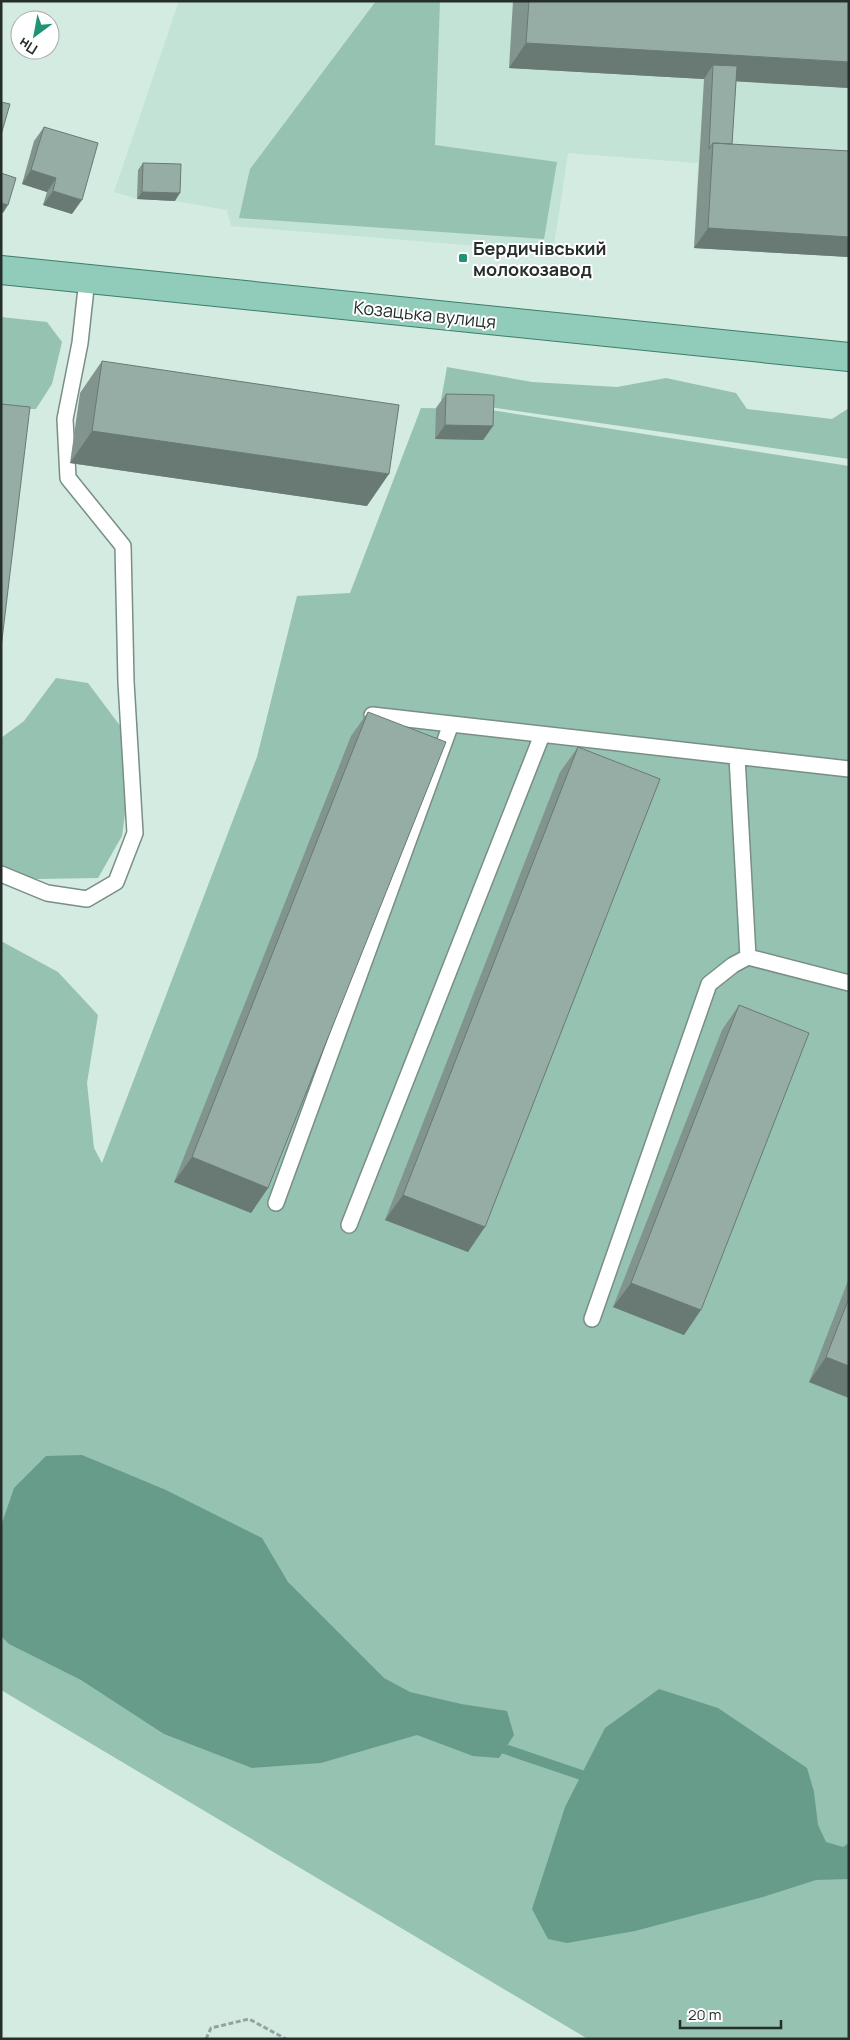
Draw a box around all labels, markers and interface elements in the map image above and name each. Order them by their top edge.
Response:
north arrow [10,10,60,60]
text: Пн [15,33,41,60]
place label: Бердичівський молокозавод [473,236,606,281]
marker: Бердичівський молокозавод [457,252,469,264]
street label: Козацька вулиця [353,295,497,333]
scale bar [680,1998,781,2030]
text: 20 m [688,2004,721,2025]

